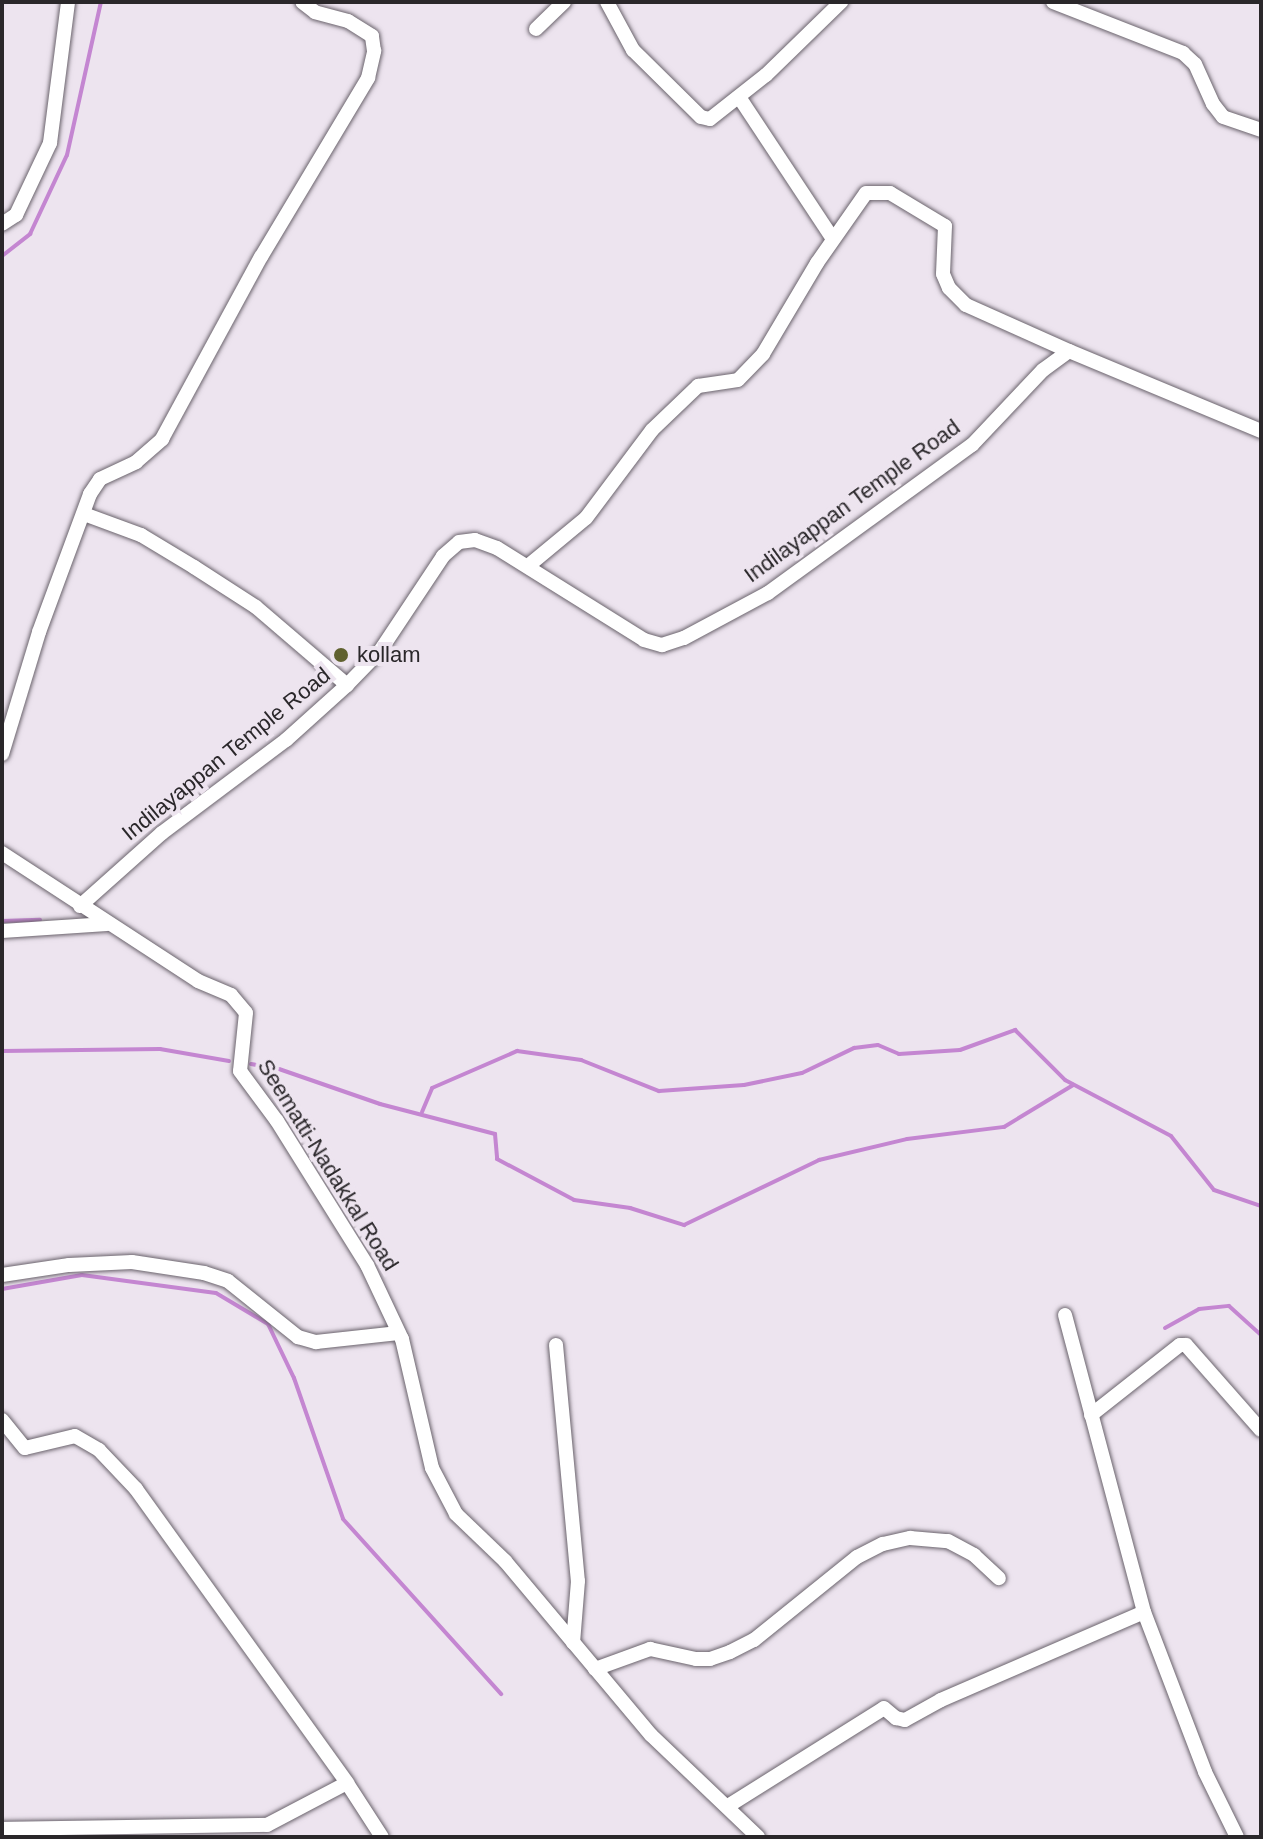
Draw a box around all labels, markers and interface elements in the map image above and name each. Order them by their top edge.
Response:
street label: Indilayappan Temple Road [739,414,965,588]
place label: kollam [357,642,421,668]
marker: kollam [332,646,350,664]
street label: Indilayappan Temple Road [116,662,336,846]
street label: Seematti-Nadakkal Road [252,1054,404,1276]

